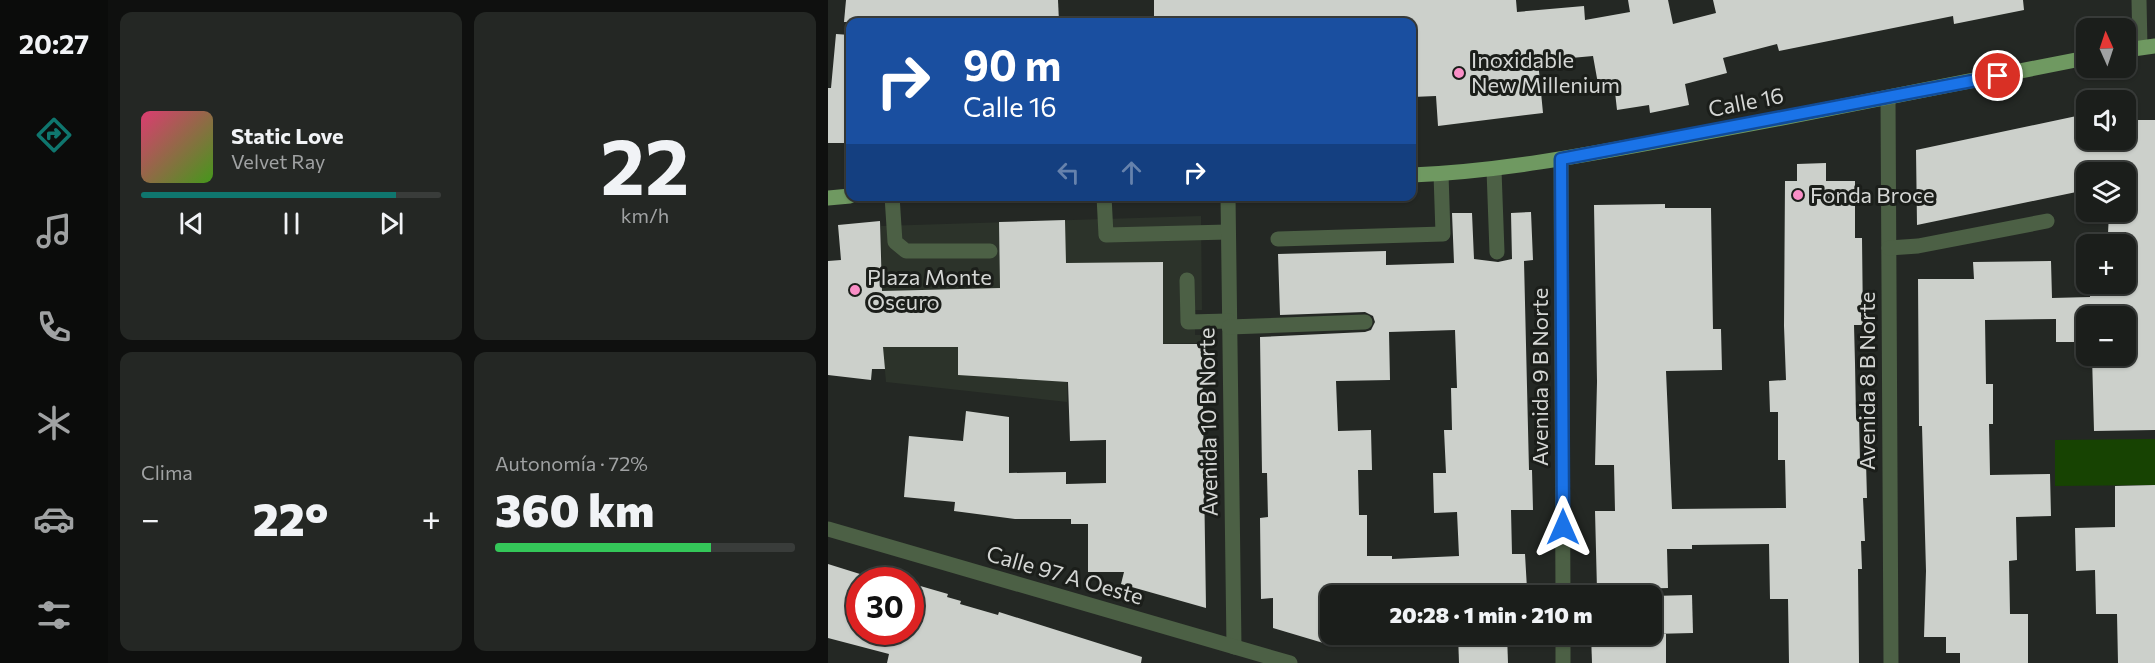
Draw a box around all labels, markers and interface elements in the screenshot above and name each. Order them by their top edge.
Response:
north arrow [2076,18,2136,78]
map controls [2076,18,2136,366]
text: 20:27 [19,27,89,60]
text: 90 m [963,38,1062,90]
icon: right [864,42,942,120]
place label: Inoxidable New Millenium [1471,46,1620,98]
pin [1972,50,2023,101]
icon: arrive [1981,59,2014,92]
marker: Inoxidable New Millenium [1452,66,1466,80]
street label: Calle 16 [1706,81,1786,122]
text: Calle 16 [963,90,1057,123]
button: sound [2076,90,2136,150]
icon: directions [33,114,75,156]
text: 22 [601,116,689,211]
text: Static Love [231,122,344,149]
text: Velvet Ray [231,149,325,173]
icon: left [1052,156,1085,189]
icon: ahead [1115,156,1148,189]
icon: right [1178,156,1211,189]
button: layers [2076,162,2136,222]
place label: Fonda Broce [1810,181,1935,208]
marker: Fonda Broce [1791,188,1805,202]
text: km/h [621,203,669,227]
icon: previous [175,207,208,240]
icon: pause [275,207,308,240]
icon: next [375,207,408,240]
icon: music [33,210,75,252]
button: + [2076,234,2136,294]
place label: Plaza Monte Oscuro [867,263,992,315]
marker: Plaza Monte Oscuro [848,283,862,297]
street label: Avenida 9 B Norte [1526,288,1553,466]
street label: Avenida 8 B Norte [1853,292,1880,470]
icon: phone [33,306,75,348]
button: − [2076,306,2136,366]
street label: Avenida 10 B Norte [1192,327,1223,517]
icon: climate [33,402,75,444]
text: Autonomía · 72% [495,451,648,475]
text: Clima [141,460,193,484]
text: 360 km [495,481,654,536]
text: 22° [253,490,329,545]
position arrow [1531,495,1595,559]
text: − [141,497,160,538]
text: + [422,497,441,538]
icon: car [33,498,75,540]
street label: Calle 97 A Oeste [984,539,1147,610]
speed limit sign: 30 [846,567,924,645]
icon: filters [33,594,75,636]
text: 20:28 · 1 min · 210 m [1390,601,1592,628]

